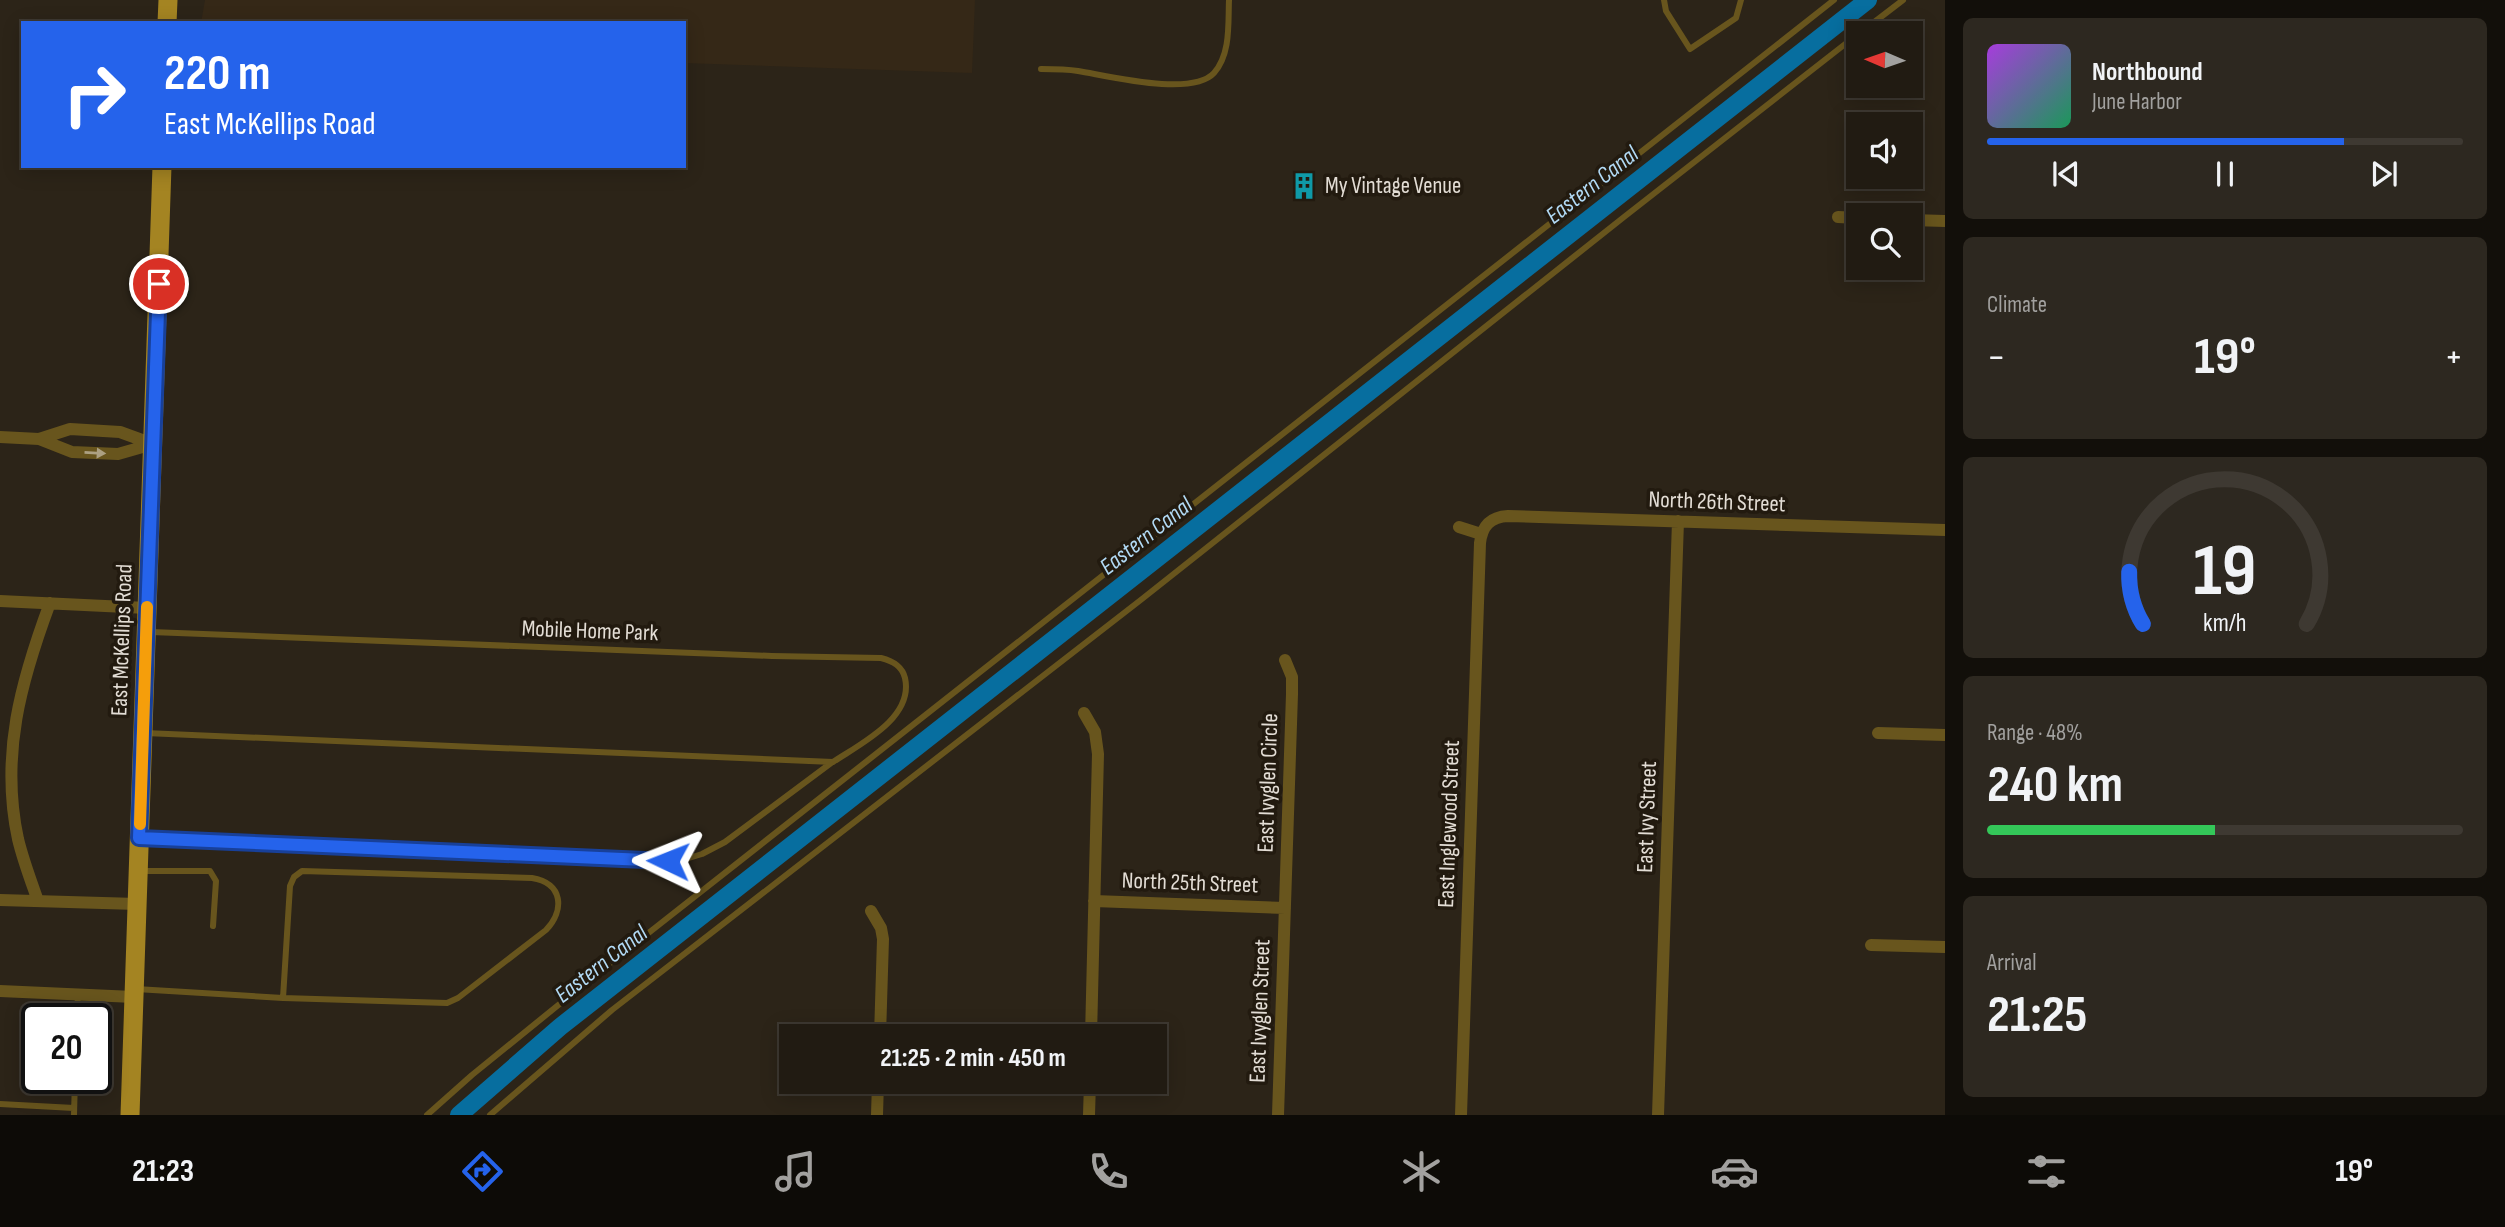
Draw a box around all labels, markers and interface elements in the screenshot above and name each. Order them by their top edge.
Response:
north arrow [1846,21,1923,98]
map controls [1846,21,1923,280]
text: 220 m [164,45,270,104]
icon: right [49,49,140,140]
text: Northbound [2092,57,2203,88]
text: June Harbor [2092,88,2182,116]
text: East McKellips Road [164,105,376,144]
button: sound [1846,112,1923,189]
water label: Eastern Canal [1540,139,1645,230]
icon: previous [2047,155,2085,193]
icon: pause [2206,155,2244,193]
icon: next [2365,155,2403,193]
building icon: My Vintage Venue [1289,171,1319,201]
place label: My Vintage Venue [1325,172,1461,200]
button: search [1846,203,1923,280]
pin [129,254,189,314]
icon: arrive [140,265,178,303]
text: Climate [1987,291,2047,319]
text: 19° [2194,326,2256,389]
text: − [1987,335,2006,380]
text: + [2444,335,2463,380]
one-way arrow [85,448,107,459]
street label: North 26th Street [1648,486,1786,518]
water label: Eastern Canal [1094,490,1199,581]
text: 19 [2193,528,2257,616]
street label: East McKellips Road [105,564,139,716]
text: km/h [2203,607,2247,638]
street label: Mobile Home Park [521,615,659,647]
street label: East Ivyglen Circle [1252,713,1284,853]
text: Range · 48% [1987,719,2083,747]
street label: East Inglewood Street [1432,740,1466,908]
text: 240 km [1987,754,2123,817]
street label: East Ivy Street [1631,761,1663,873]
position arrow [631,824,705,898]
street label: North 25th Street [1121,867,1259,899]
water label: Eastern Canal [549,918,654,1009]
street label: East Ivyglen Street [1244,939,1276,1083]
text: Arrival [1987,949,2036,977]
text: 21:25 [1987,984,2087,1047]
speed limit sign: 20 [21,1003,112,1094]
text: 21:25 · 2 min · 450 m [880,1043,1066,1074]
icon: directions [458,1147,507,1196]
icon: music [771,1147,820,1196]
icon: phone [1084,1147,1133,1196]
icon: climate [1397,1147,1446,1196]
icon: car [1710,1147,1759,1196]
icon: filters [2022,1147,2071,1196]
text: 21:23 [132,1152,194,1191]
text: 19° [2335,1152,2373,1191]

